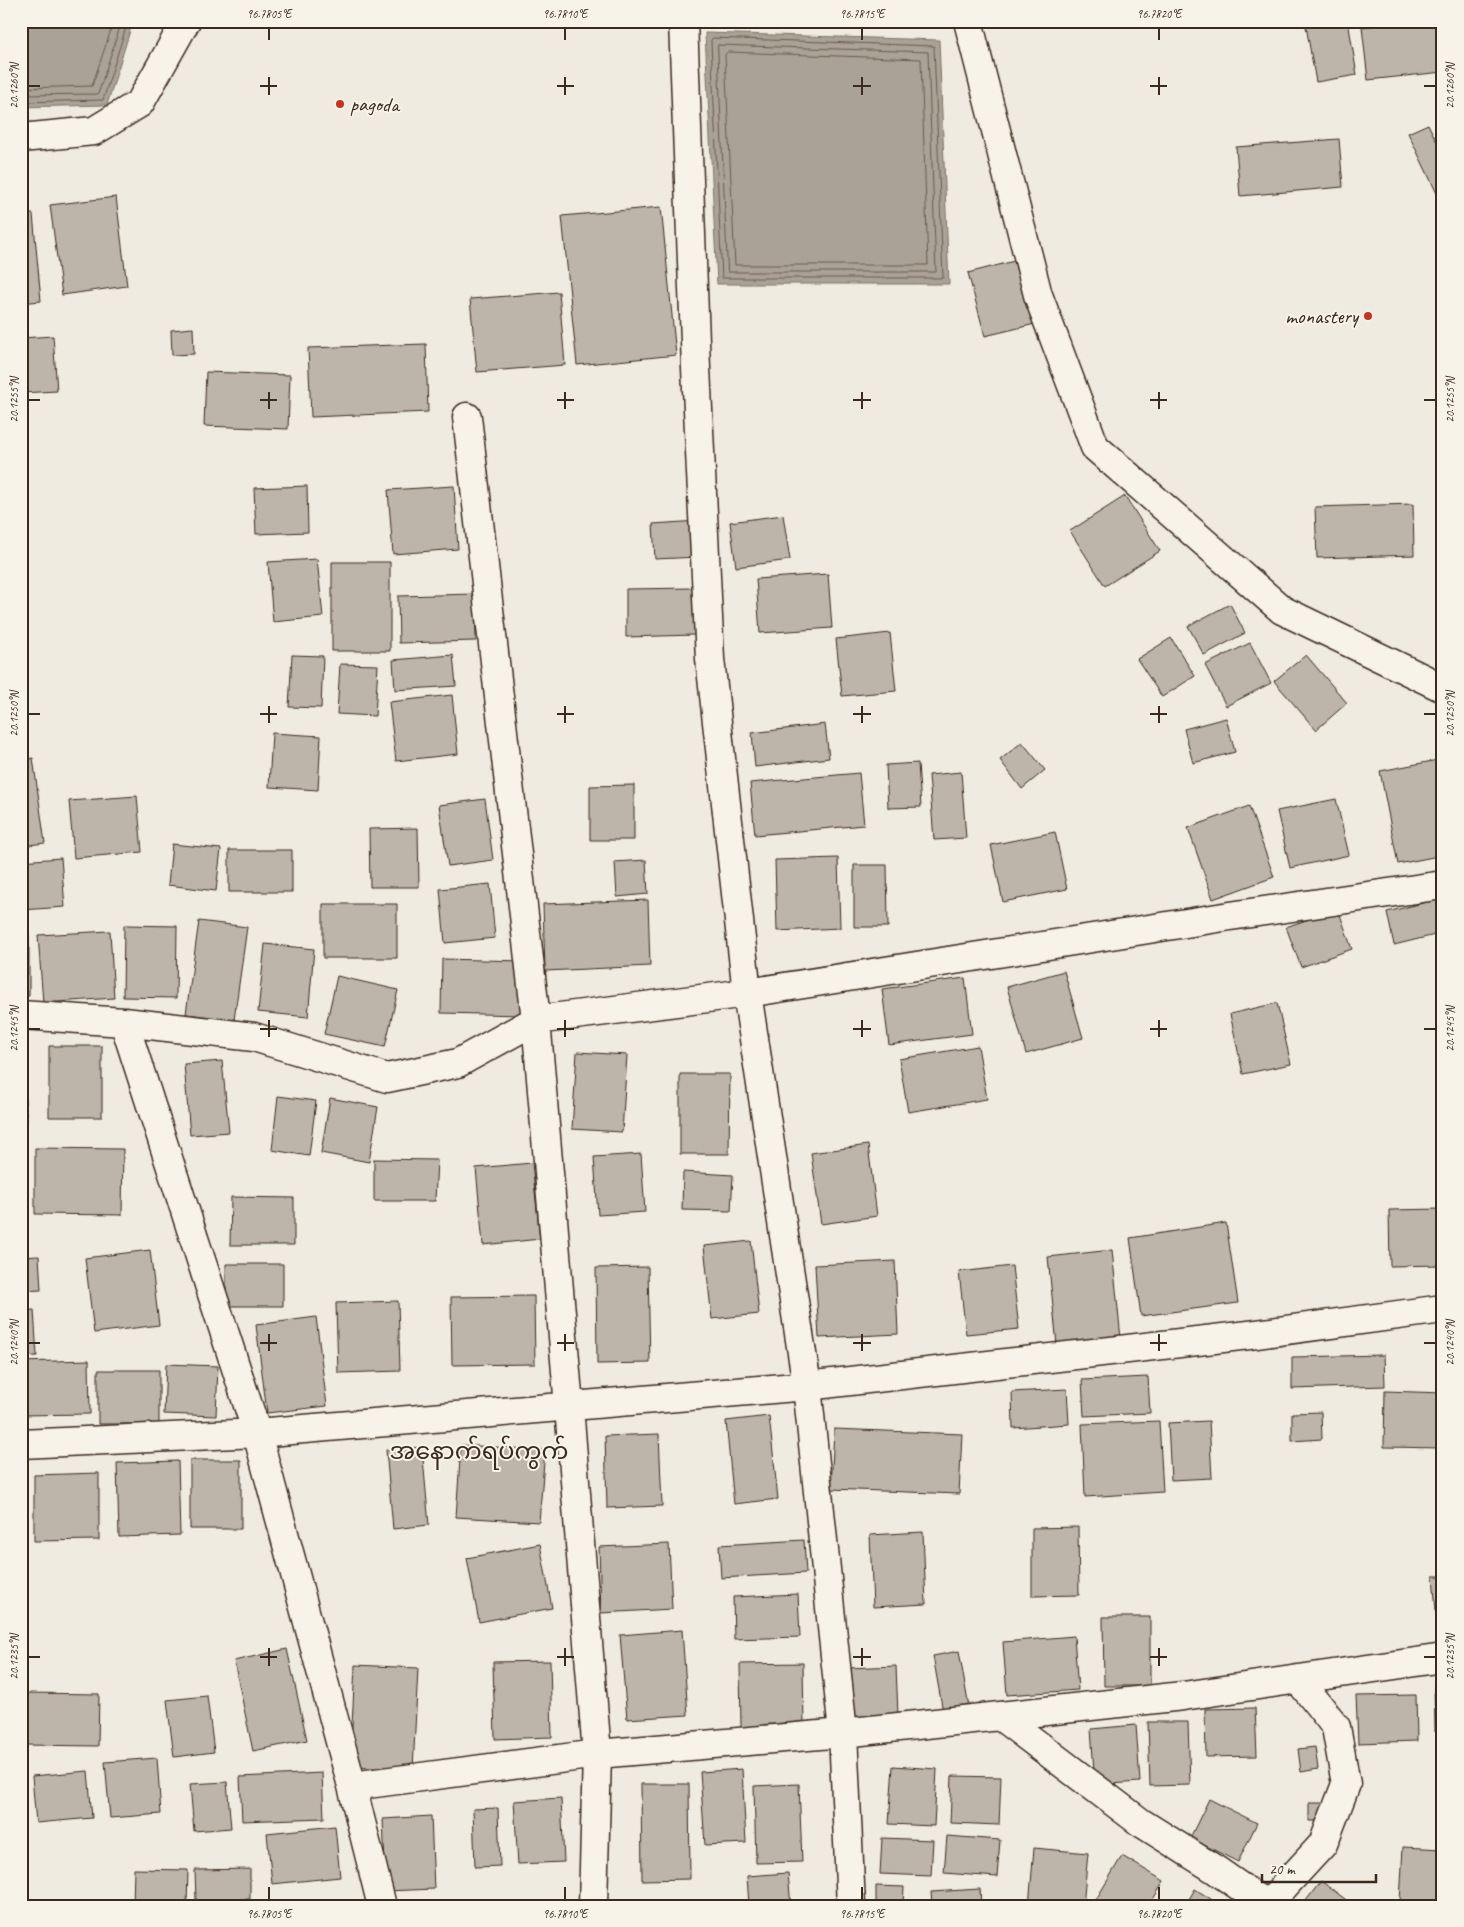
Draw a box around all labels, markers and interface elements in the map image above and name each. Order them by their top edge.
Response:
text: 96.7805°E [247,6,293,22]
text: 96.7810°E [543,6,589,22]
text: 96.7815°E [840,6,886,22]
text: 96.7820°E [1137,6,1183,22]
text: 20.1260°N [6,62,22,109]
text: 20.1260°N [1442,62,1458,109]
place label: pagoda [350,91,401,117]
marker: pagoda [334,98,346,110]
place label: monastery [1285,303,1360,329]
marker: monastery [1362,310,1374,322]
text: 20.1255°N [6,376,22,423]
text: 20.1255°N [1442,376,1458,423]
text: 20.1250°N [6,690,22,737]
text: 20.1250°N [1442,690,1458,737]
text: 20.1245°N [6,1005,22,1052]
text: 20.1245°N [1442,1005,1458,1052]
text: 20.1240°N [6,1319,22,1366]
text: 20.1240°N [1442,1319,1458,1366]
district label: အနောက်ရပ်ကွက် [390,1435,568,1470]
text: 20.1235°N [6,1633,22,1680]
text: 20.1235°N [1442,1633,1458,1680]
scale bar [1262,1852,1375,1884]
text: 20 m [1269,1860,1296,1879]
text: 96.7805°E [247,1906,293,1922]
text: 96.7810°E [543,1906,589,1922]
text: 96.7815°E [840,1906,886,1922]
text: 96.7820°E [1137,1906,1183,1922]

